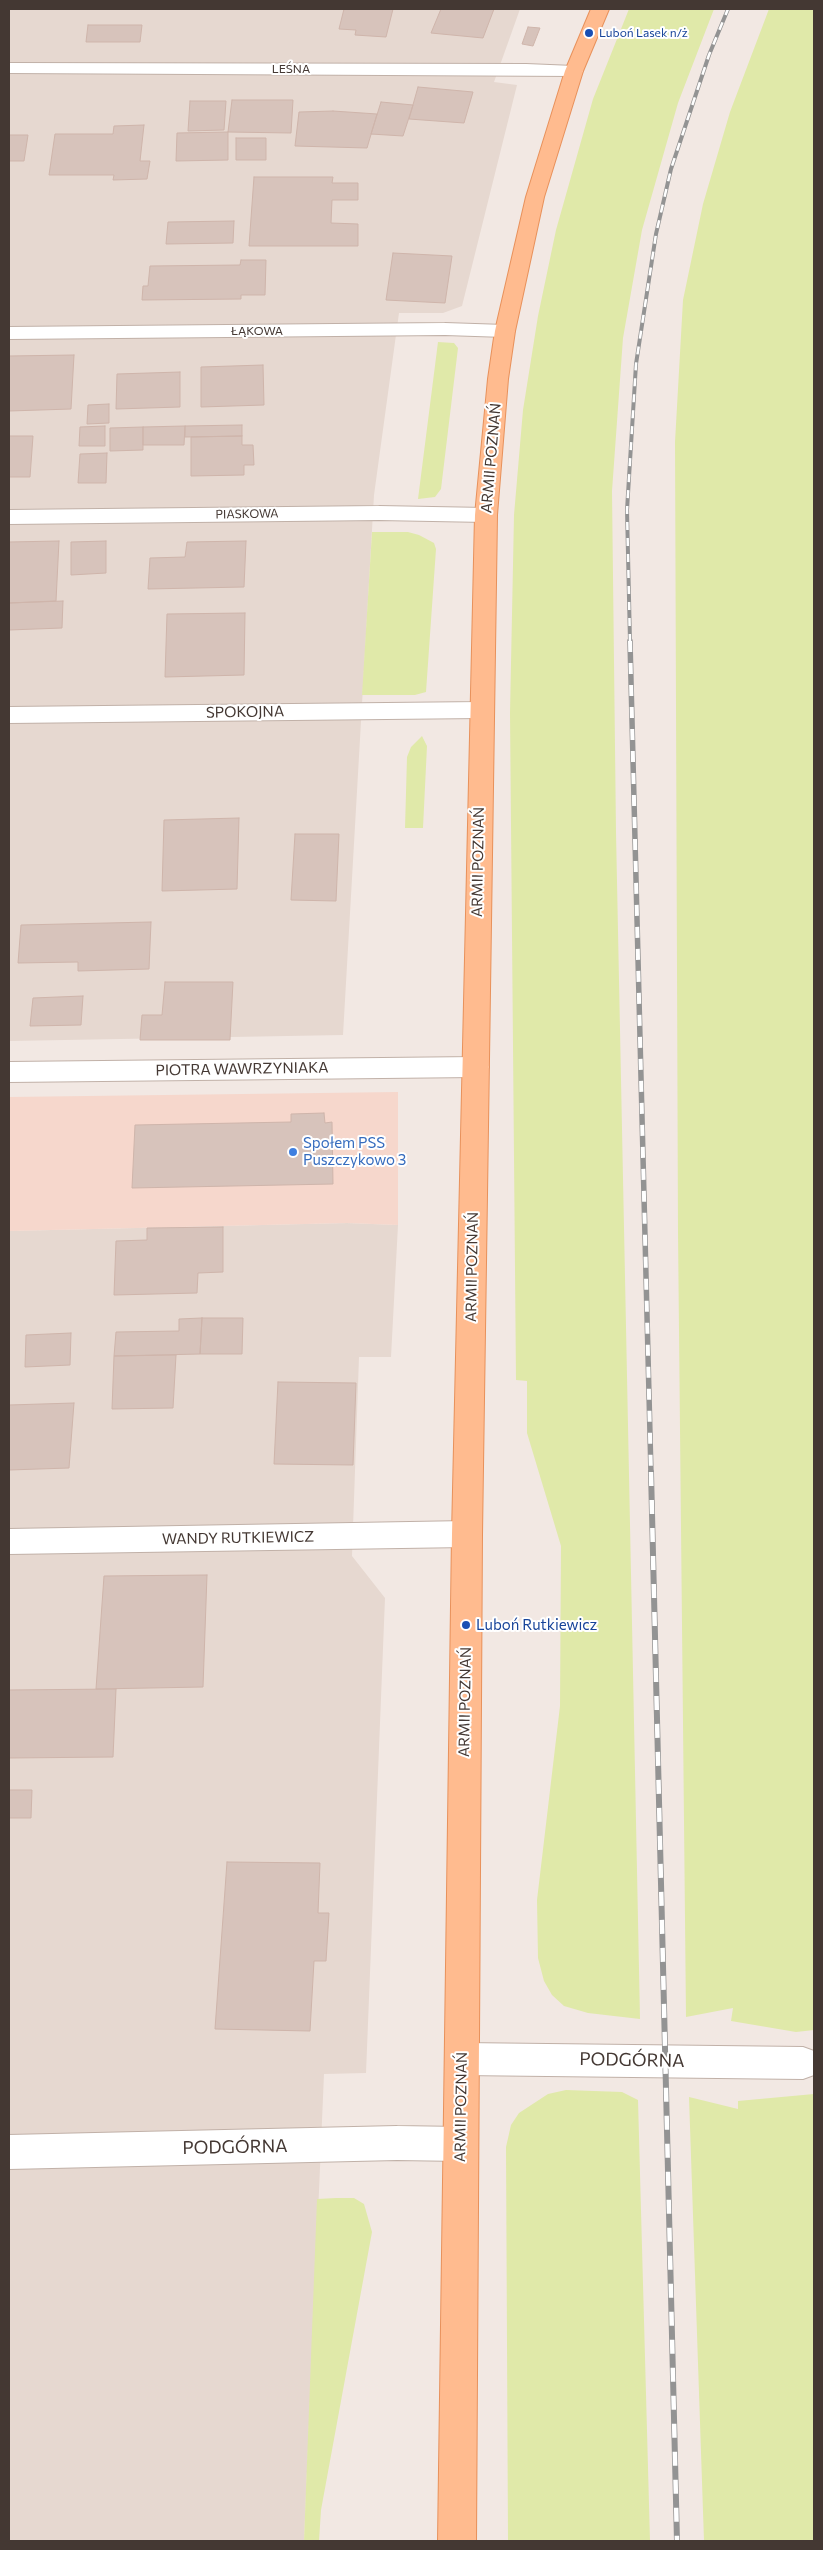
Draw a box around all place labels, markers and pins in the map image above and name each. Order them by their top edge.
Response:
place label: Luboń Lasek n/ż [599,26,688,40]
marker: Luboń Lasek n/ż [583,27,595,39]
place label: Społem PSS Puszczykowo 3 [303,1134,406,1169]
marker: Społem PSS Puszczykowo 3 [287,1146,299,1158]
place label: Luboń Rutkiewicz [476,1616,597,1634]
marker: Luboń Rutkiewicz [460,1619,472,1631]

